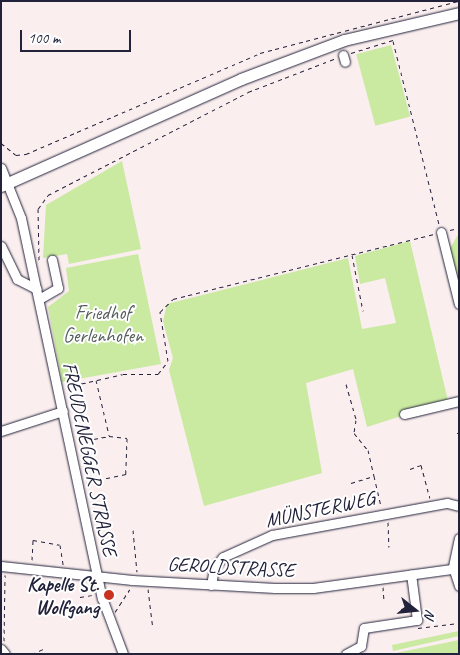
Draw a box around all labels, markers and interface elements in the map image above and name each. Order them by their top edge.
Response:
scale bar [22,20,134,52]
text: 100 m [28,29,60,48]
park label: Friedhof Gerlenhofen [63,301,143,348]
street label: FREUDENEGGER STRASSE [58,360,122,558]
street label: MÜNSTERWEG [263,486,377,532]
street label: GEROLDSTRASSE [167,552,295,582]
place label: Kapelle St. Wolfgang [27,572,99,619]
north arrow [390,585,440,635]
marker: Kapelle St. Wolfgang [103,589,115,601]
text: N [421,608,439,621]

